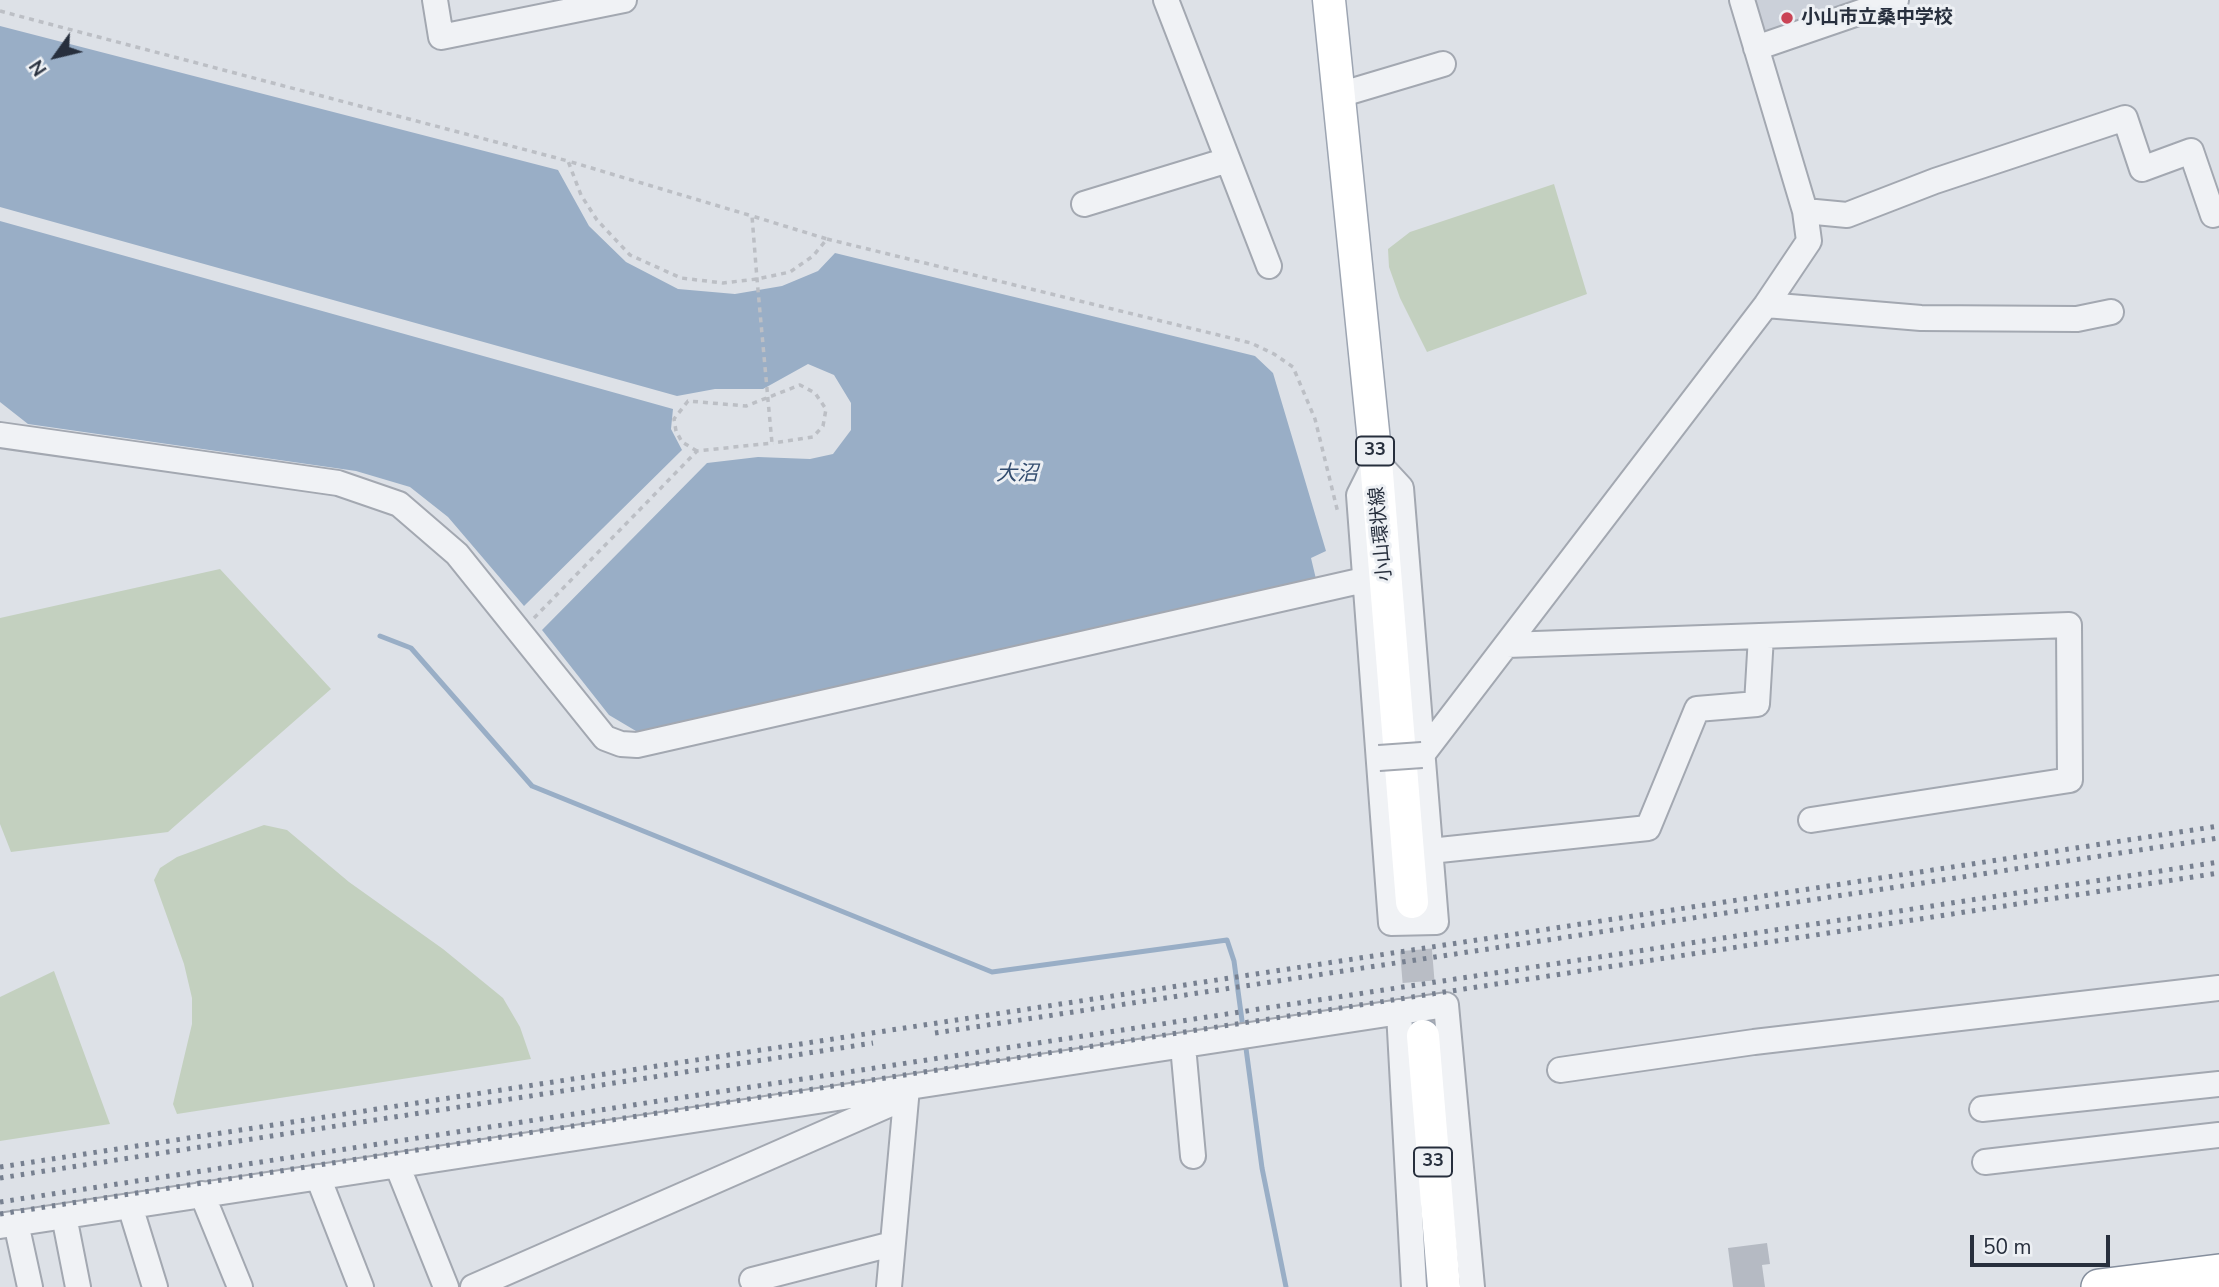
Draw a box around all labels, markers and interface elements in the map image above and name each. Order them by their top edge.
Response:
place label: 小山市立桑中学校 [1801,7,1953,29]
marker: 小山市立桑中学校 [1779,10,1795,26]
north arrow [21,21,91,91]
text: N [24,55,53,81]
road number: 33 [1356,436,1394,466]
water label: 大沼 [996,462,1038,488]
street label: 小山環状線 [1367,486,1397,582]
road number: 33 [1414,1148,1452,1176]
scale bar [1974,1220,2114,1264]
text: 50 m [1983,1233,2032,1261]

